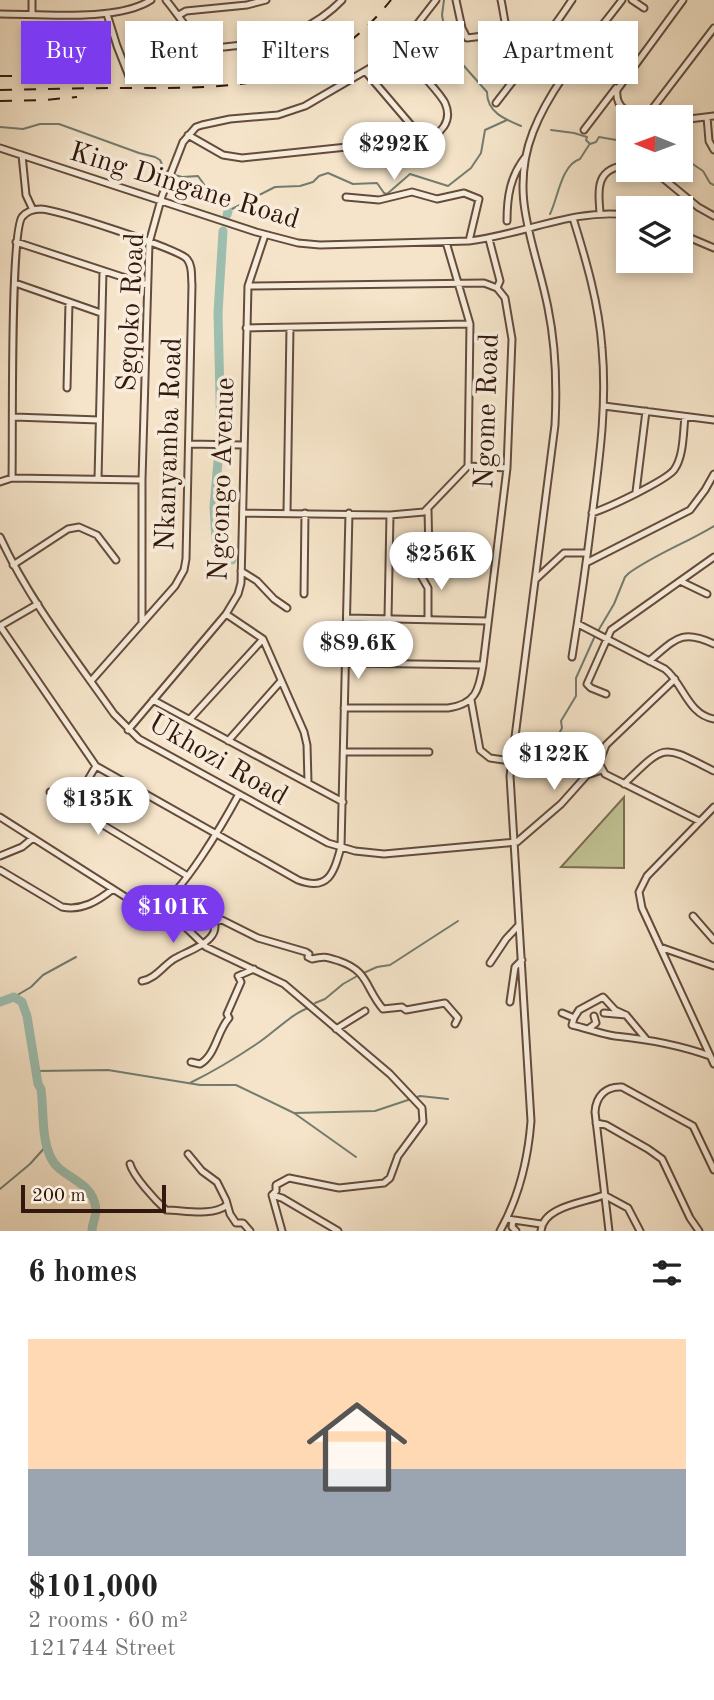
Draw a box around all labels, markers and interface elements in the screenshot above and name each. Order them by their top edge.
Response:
chip: Buy [21,21,111,84]
chip: Rent [125,21,223,84]
chip: Filters [237,21,354,84]
chip: New [368,21,464,84]
chip: Apartment [478,21,638,84]
north arrow [616,105,693,182]
map controls [616,105,693,273]
pin: $292K [345,122,443,182]
text: $292K [358,133,430,156]
street label: King Dingane Road [66,139,302,235]
button: layers [616,196,693,273]
street label: Sgqoko Road [114,232,150,392]
street label: Ngome Road [471,333,505,489]
street label: Nkanyamba Road [152,337,188,551]
street label: Ngcongo Avenue [205,377,241,581]
pin: $256K [392,532,490,592]
text: $256K [405,543,477,566]
pin: $89.6K [301,622,415,681]
text: $89.6K [319,632,397,655]
street label: Ukhozi Road [143,710,292,812]
pin: $122K [505,732,603,792]
text: $122K [518,743,590,766]
pin: $135K [49,778,147,837]
text: $135K [62,788,134,811]
pin: $101K [124,886,222,945]
text: $101K [137,896,209,919]
scale bar [21,1182,166,1214]
text: 200 m [32,1187,85,1206]
icon: filters [648,1254,686,1292]
text: 6 homes [28,1258,137,1288]
icon: home [294,1384,420,1510]
text: $101,000 [28,1573,158,1603]
text: 2 rooms · 60 m² [28,1609,188,1632]
text: 121744 Street [28,1637,175,1660]

